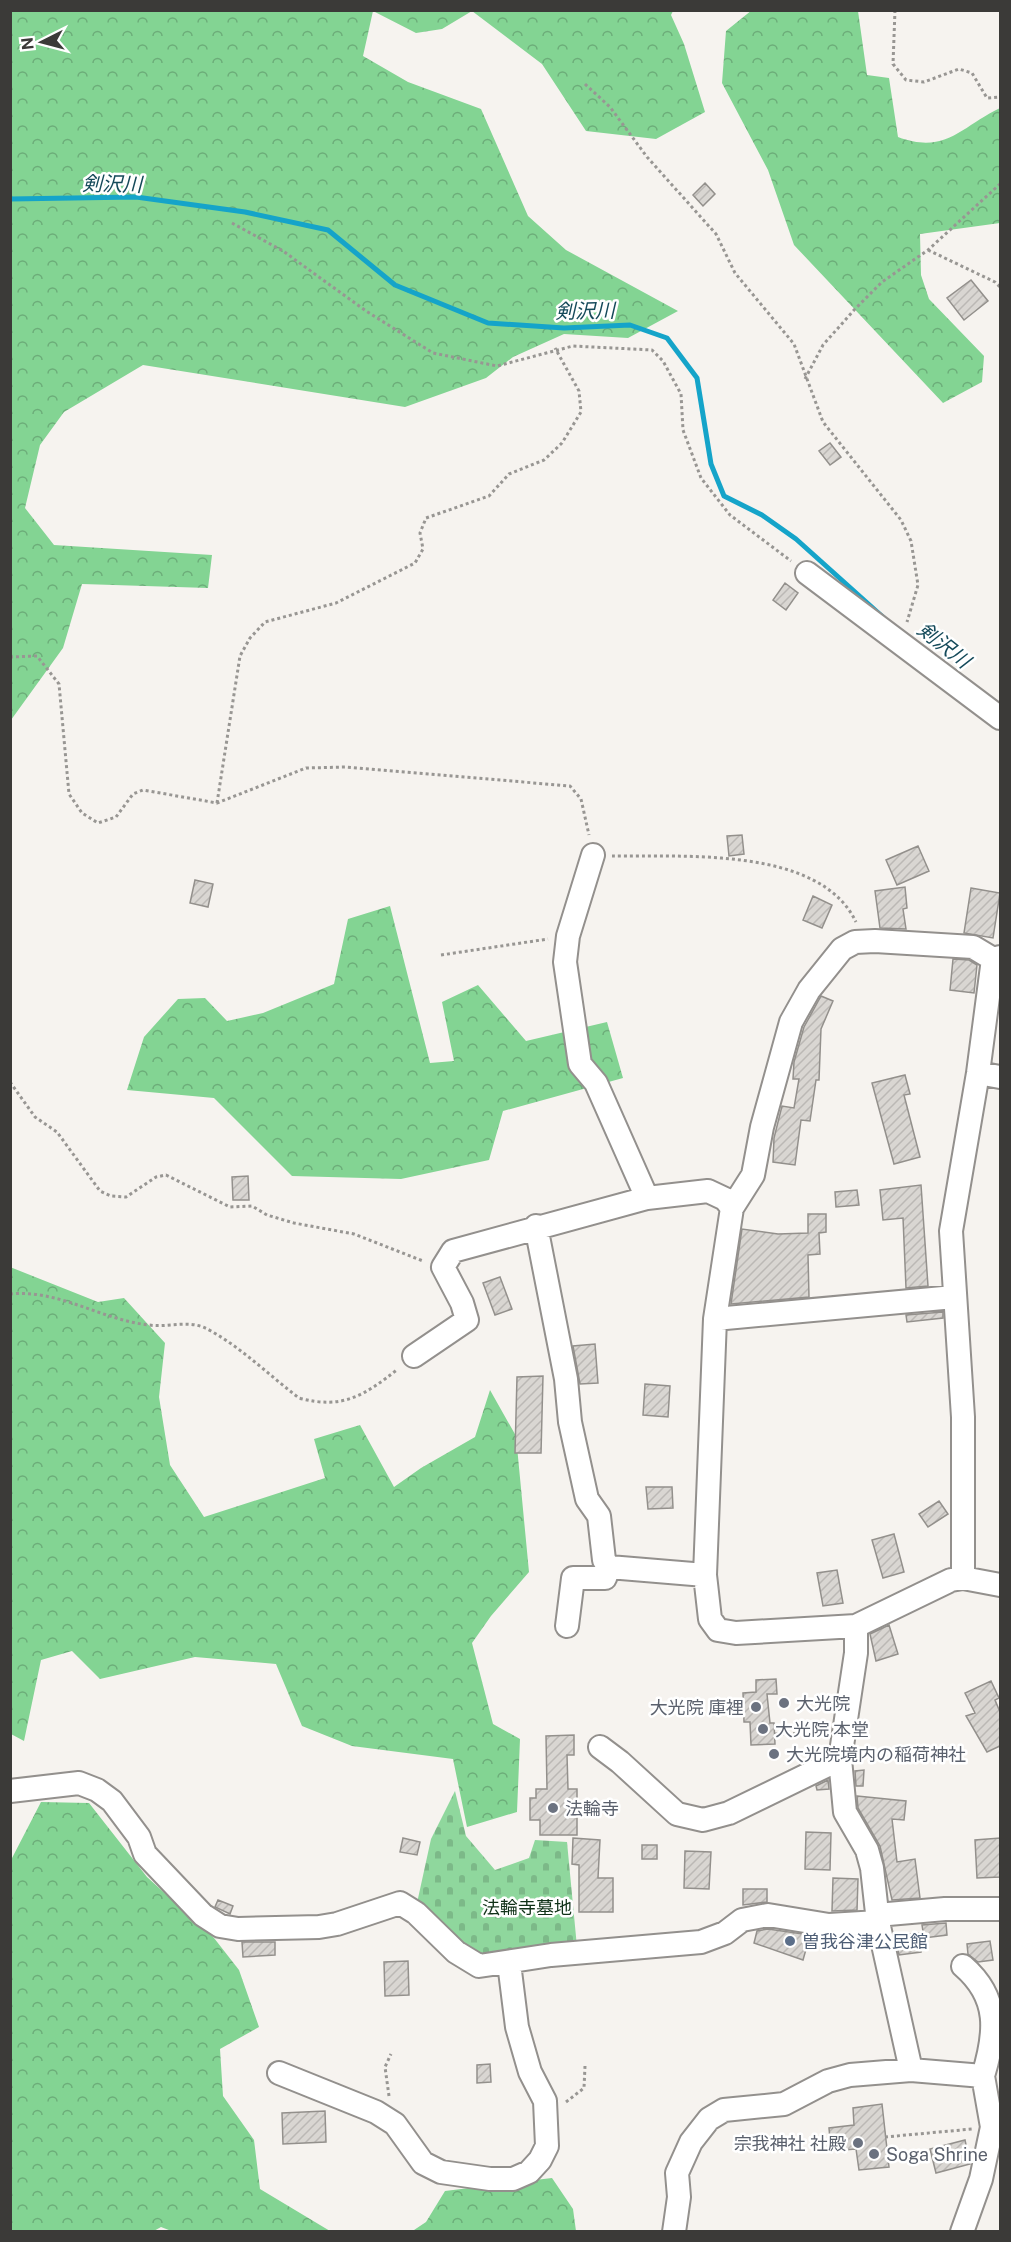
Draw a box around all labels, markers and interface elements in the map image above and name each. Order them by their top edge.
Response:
north arrow [12,12,72,72]
text: N [17,36,38,51]
water label: 剣沢川 [82,171,144,197]
water label: 剣沢川 [555,298,617,324]
water label: 剣沢川 [913,617,977,674]
place label: 大光院 [796,1693,850,1714]
marker: 大光院 [777,1696,791,1710]
place label: 大光院 庫裡 [650,1697,744,1718]
marker: 大光院 庫裡 [749,1700,763,1714]
place label: 大光院 本堂 [775,1719,869,1740]
marker: 大光院 本堂 [756,1722,770,1736]
place label: 大光院境内の稲荷神社 [786,1744,966,1765]
marker: 大光院境内の稲荷神社 [767,1747,781,1761]
place label: 法輪寺 [565,1798,619,1819]
marker: 法輪寺 [546,1801,560,1815]
park label: 法輪寺墓地 [482,1897,572,1918]
place label: 曽我谷津公民館 [802,1931,928,1952]
marker: 曽我谷津公民館 [783,1934,797,1948]
place label: 宗我神社 社殿 [734,2133,846,2154]
marker: 宗我神社 社殿 [851,2136,865,2150]
place label: Soga Shrine [886,2144,988,2165]
marker: Soga Shrine [867,2147,881,2161]

